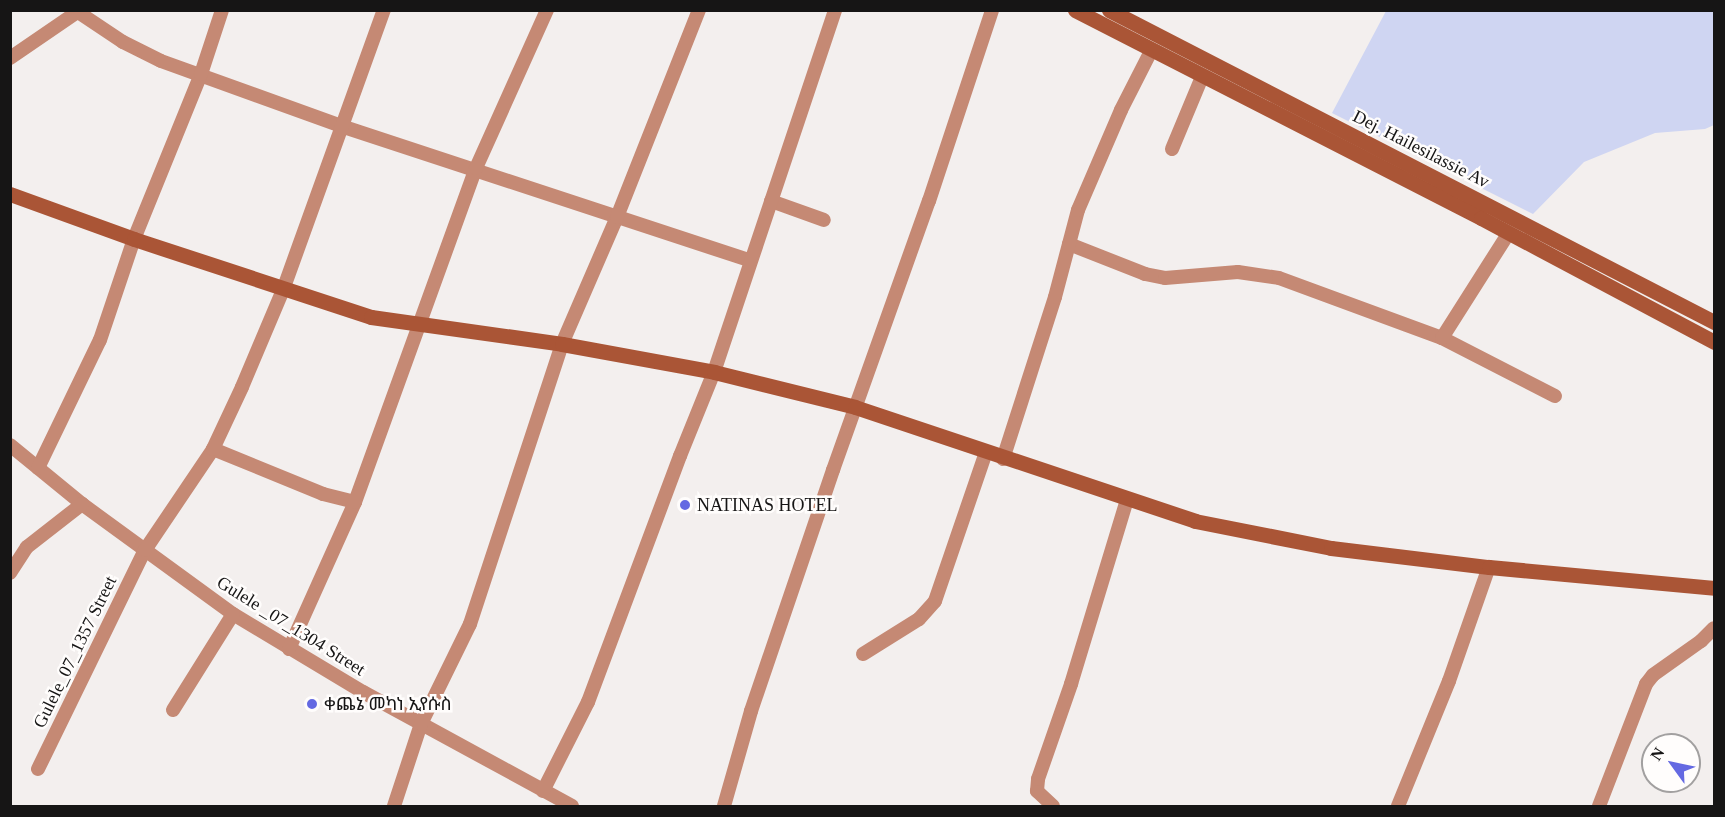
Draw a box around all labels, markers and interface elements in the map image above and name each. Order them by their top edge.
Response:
street label: Dej. Hailesilassie Av [1349,105,1493,193]
place label: NATINAS HOTEL [697,494,837,516]
marker: NATINAS HOTEL [678,498,692,512]
street label: Gulele_07_1357 Street [29,572,121,732]
street label: Gulele _07_1304 Street [213,572,369,680]
place label: ቀጨኔ መካነ ኢየሱስ [324,693,452,715]
marker: ቀጨኔ መካነ ኢየሱስ [305,697,319,711]
north arrow [1641,733,1701,793]
text: N [1647,745,1667,763]

